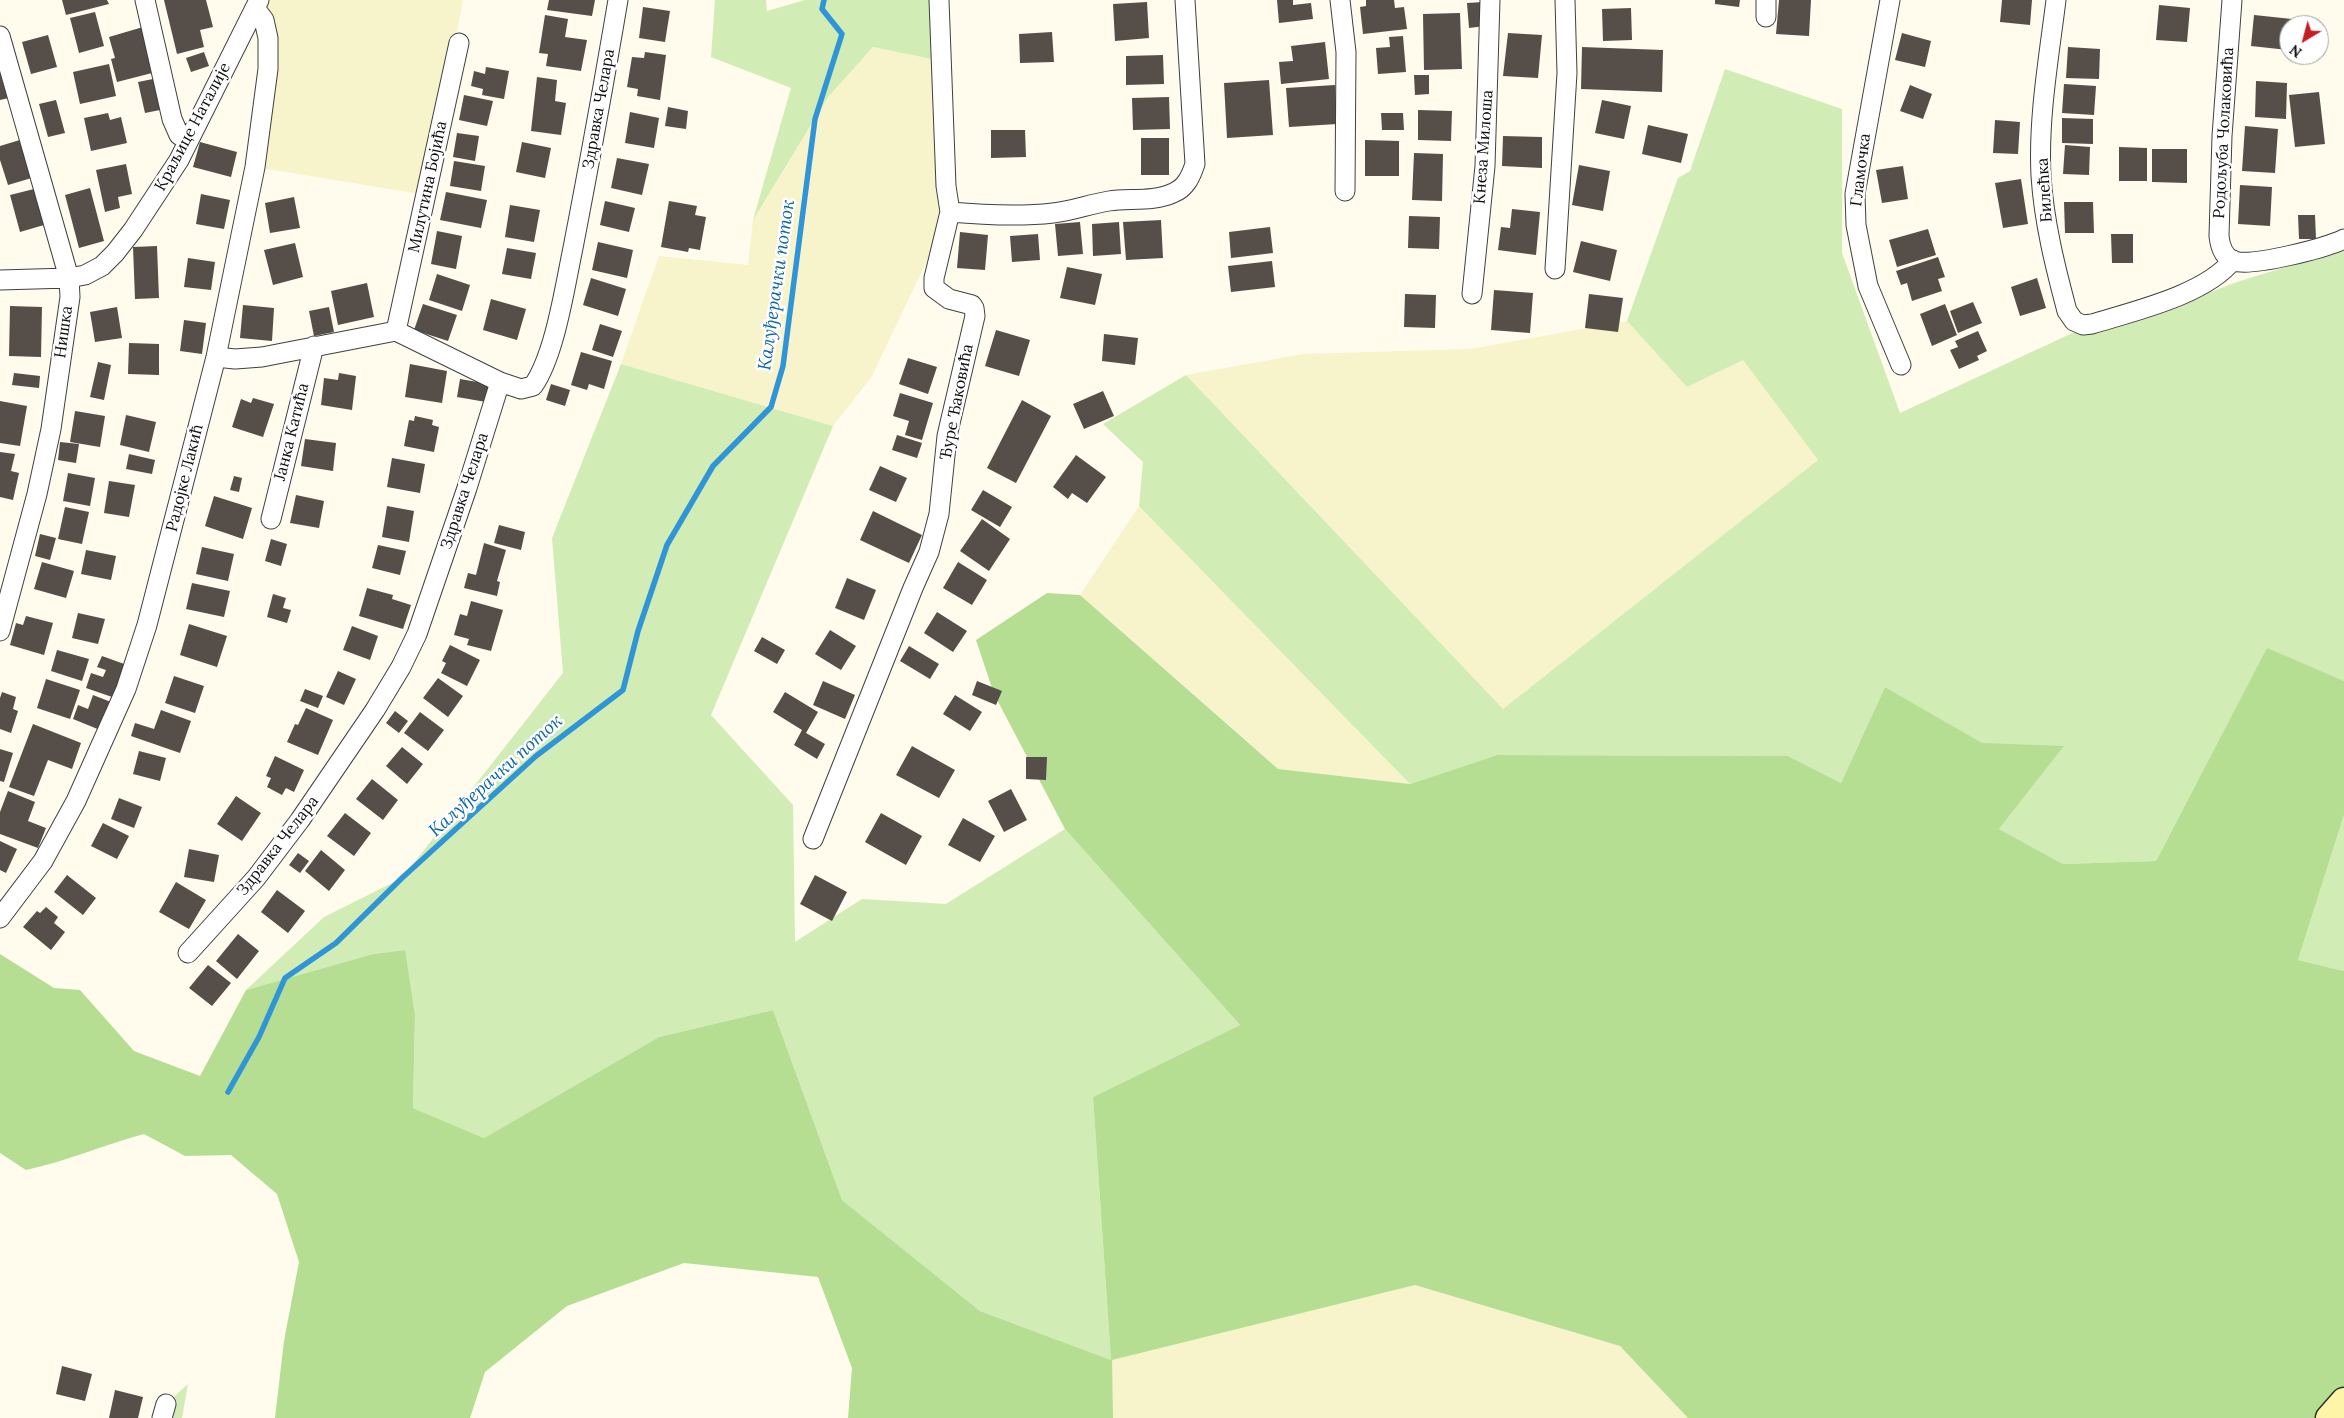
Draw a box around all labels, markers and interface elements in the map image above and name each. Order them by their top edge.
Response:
north arrow [2279,15,2329,65]
text: N [2286,41,2305,62]
street label: Здравка Челара [579,47,619,171]
street label: Родољуба Чолаковића [2210,47,2238,219]
street label: Краљице Наталије [151,60,235,194]
street label: Кнеза Милоша [1470,89,1498,205]
street label: Милутина Бојића [405,119,451,255]
street label: Гламочка [1847,132,1875,208]
street label: Билећка [2033,157,2057,223]
water label: Калуђерачки поток [754,198,800,372]
street label: Нишка [51,305,77,359]
street label: Ђуре Ђаковића [936,342,978,462]
street label: Јанка Катића [271,381,313,483]
street label: Радојке Лакић [162,422,208,534]
street label: Здравка Челара [437,430,493,552]
water label: Калуђерачки поток [425,710,567,842]
street label: Здравка Челара [233,792,323,900]

